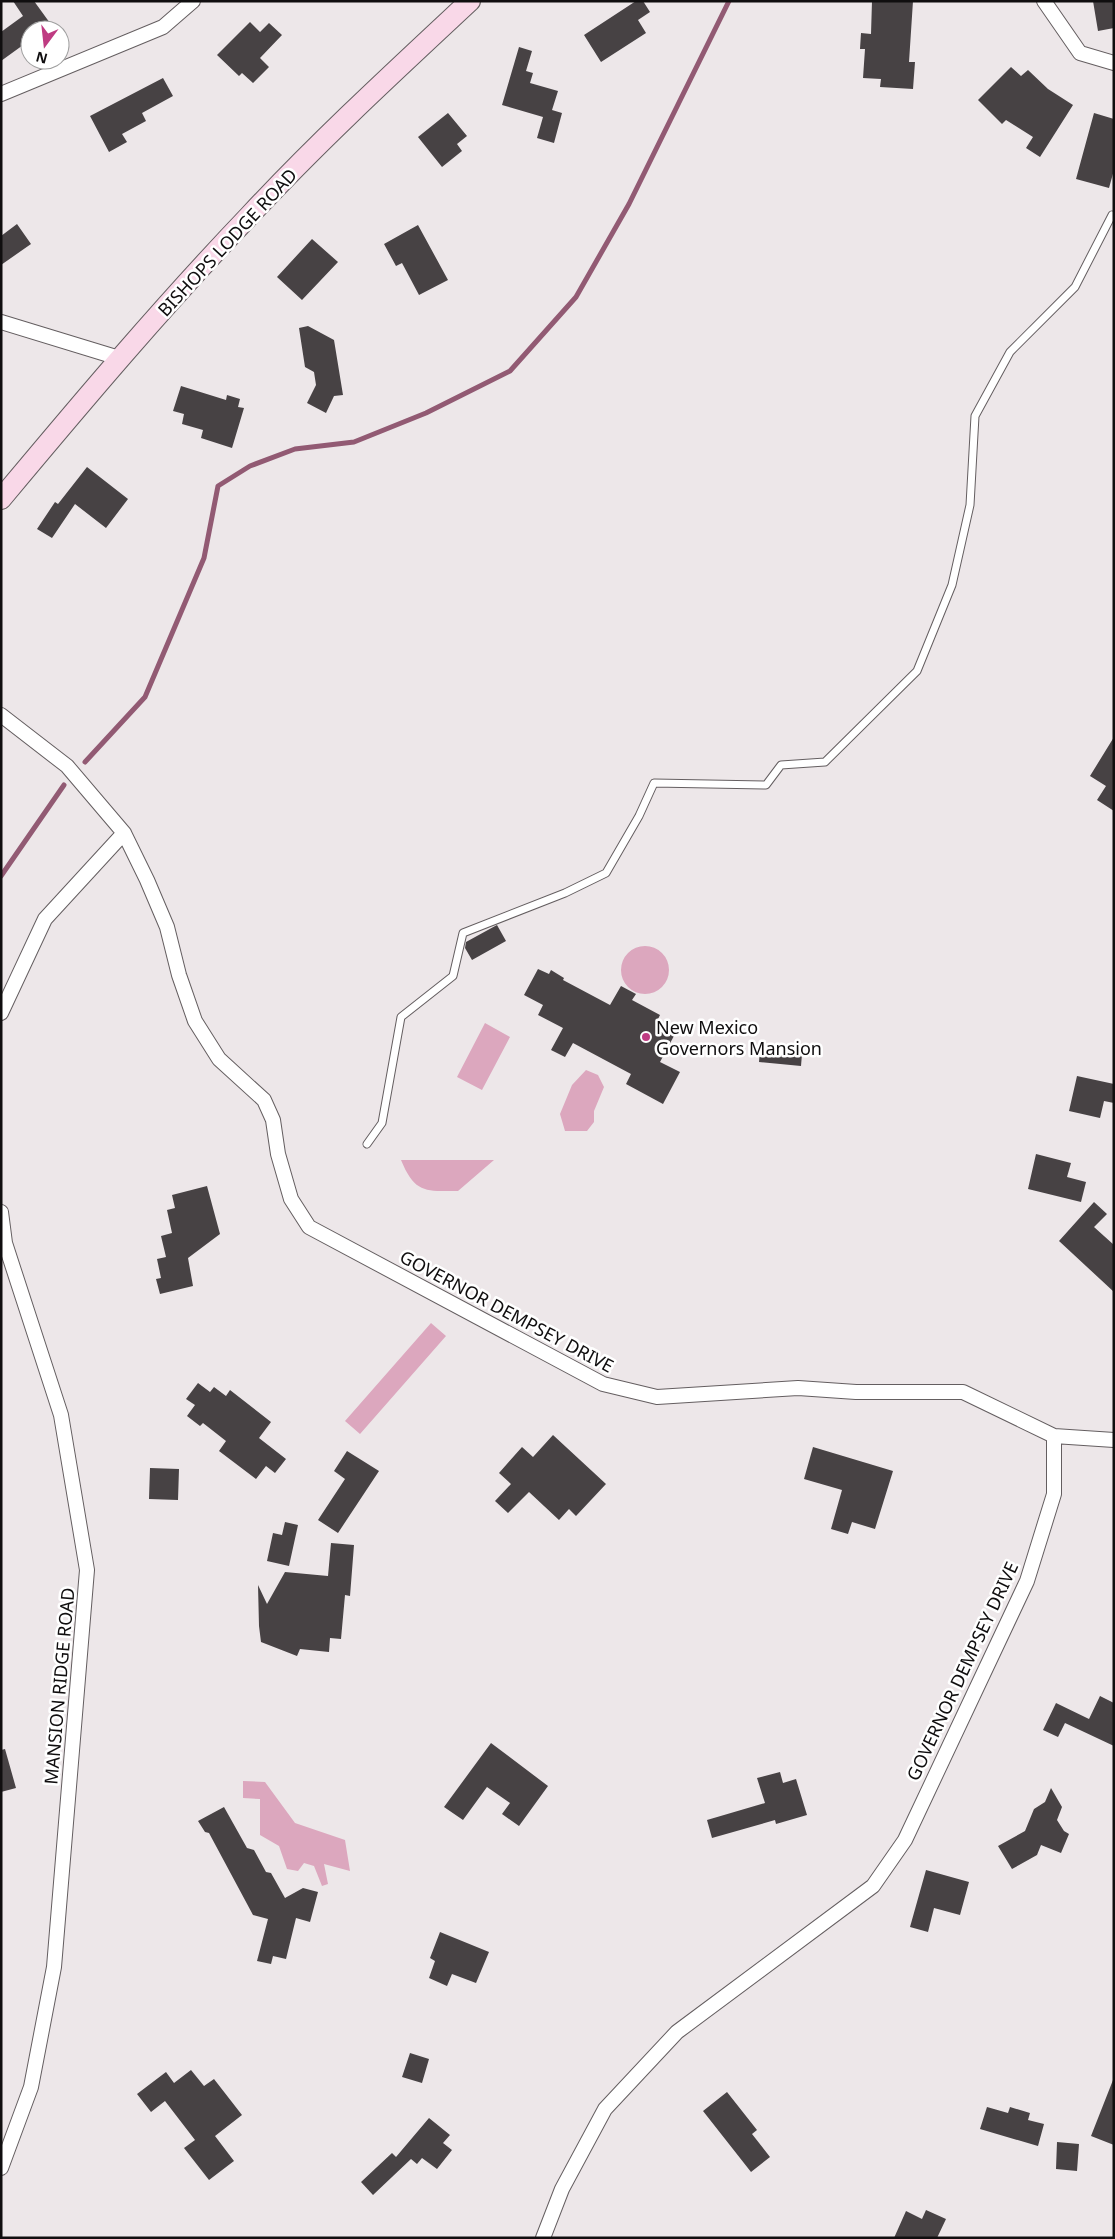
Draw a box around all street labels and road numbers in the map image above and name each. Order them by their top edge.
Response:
street label: BISHOPS LODGE ROAD [152,163,302,321]
street label: GOVERNOR DEMPSEY DRIVE [396,1244,618,1378]
street label: GOVERNOR DEMPSEY DRIVE [901,1558,1023,1784]
street label: MANSION RIDGE ROAD [38,1586,80,1786]

